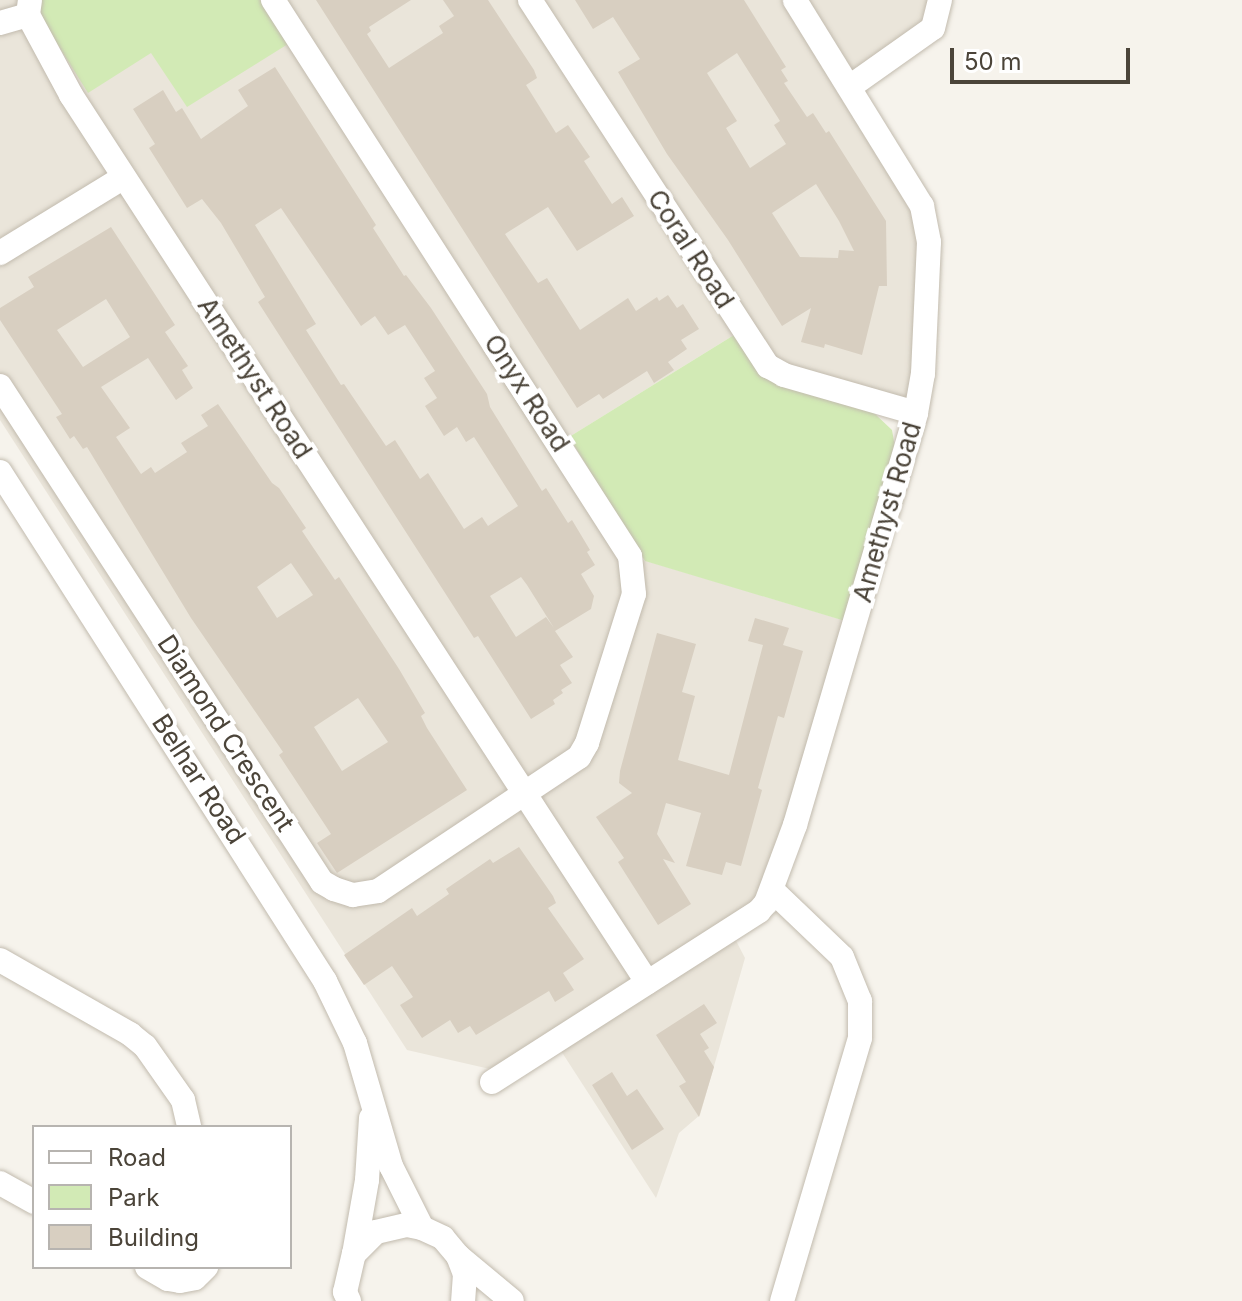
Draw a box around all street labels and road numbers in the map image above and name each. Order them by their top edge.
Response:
street label: Coral Road [641,184,741,314]
street label: Amethyst Road [191,291,319,465]
street label: Onyx Road [478,328,576,458]
street label: Amethyst Road [846,418,928,606]
street label: Diamond Crescent [151,629,301,837]
street label: Belhar Road [146,708,252,850]

